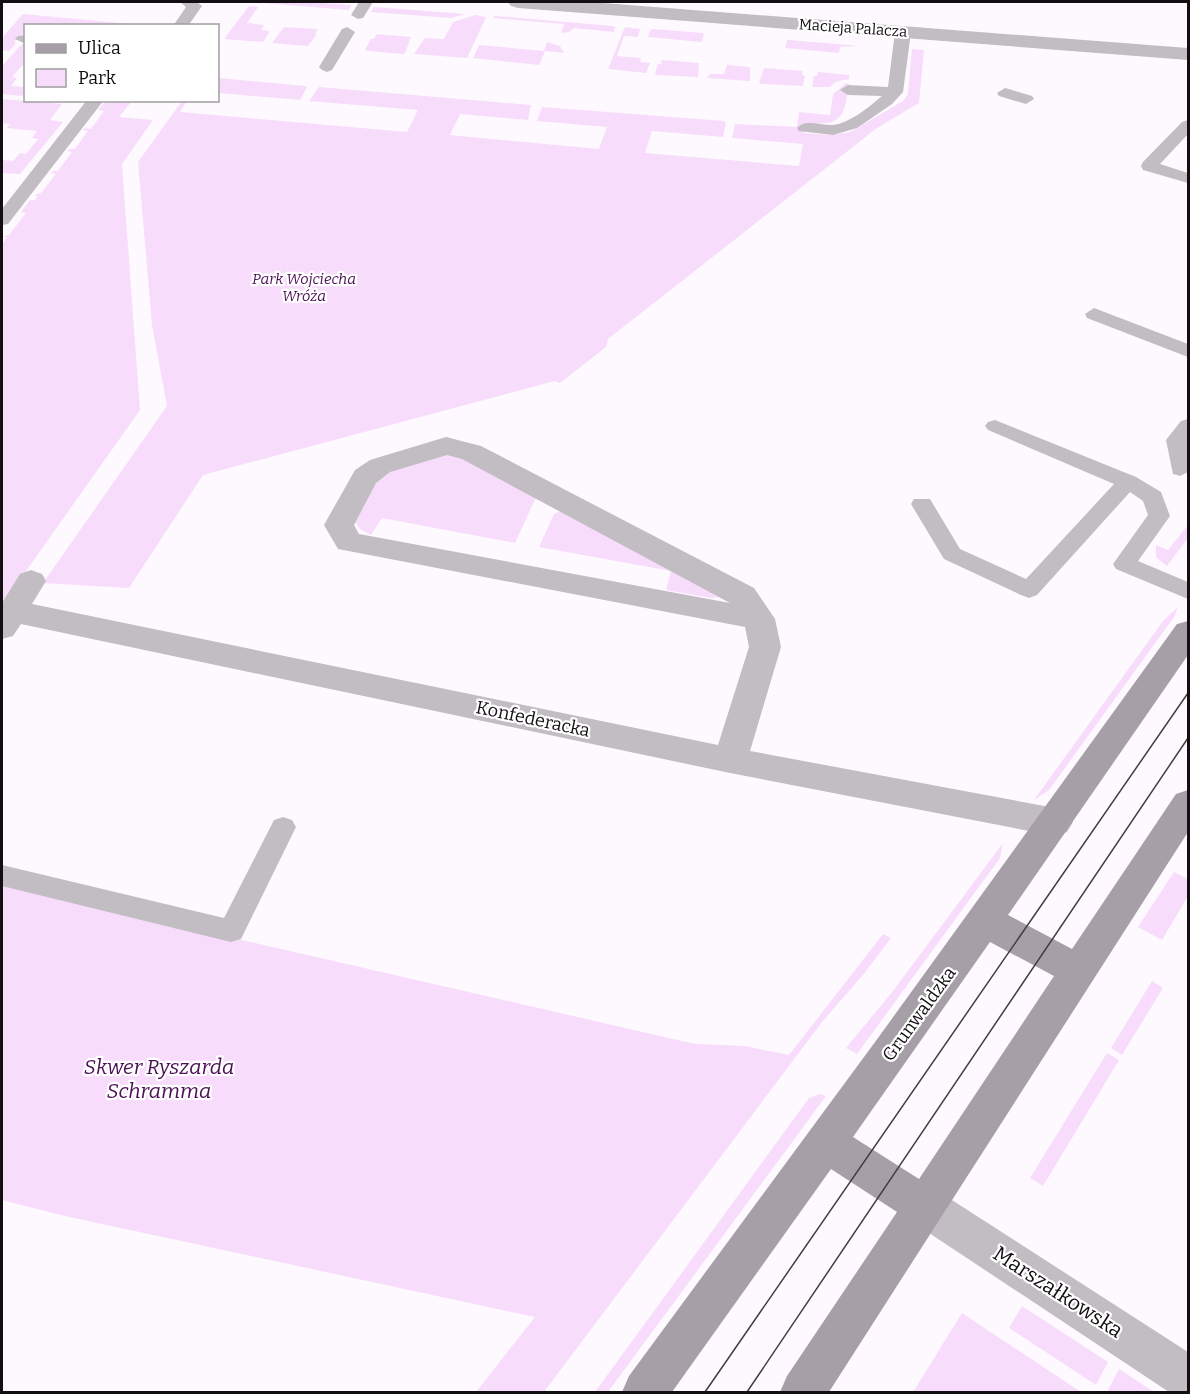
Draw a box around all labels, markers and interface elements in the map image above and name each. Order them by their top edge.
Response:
street label: Macieja Palacza [798,15,908,41]
legend [24,24,219,102]
text: Ulica [78,37,121,59]
text: Park [78,67,117,89]
park label: Park Wojciecha Wróża [252,270,356,305]
street label: Konfederacka [474,696,592,742]
street label: Grunwaldzka [877,962,961,1065]
park label: Skwer Ryszarda Schramma [84,1054,234,1104]
street label: Marszałkowska [988,1240,1128,1344]

